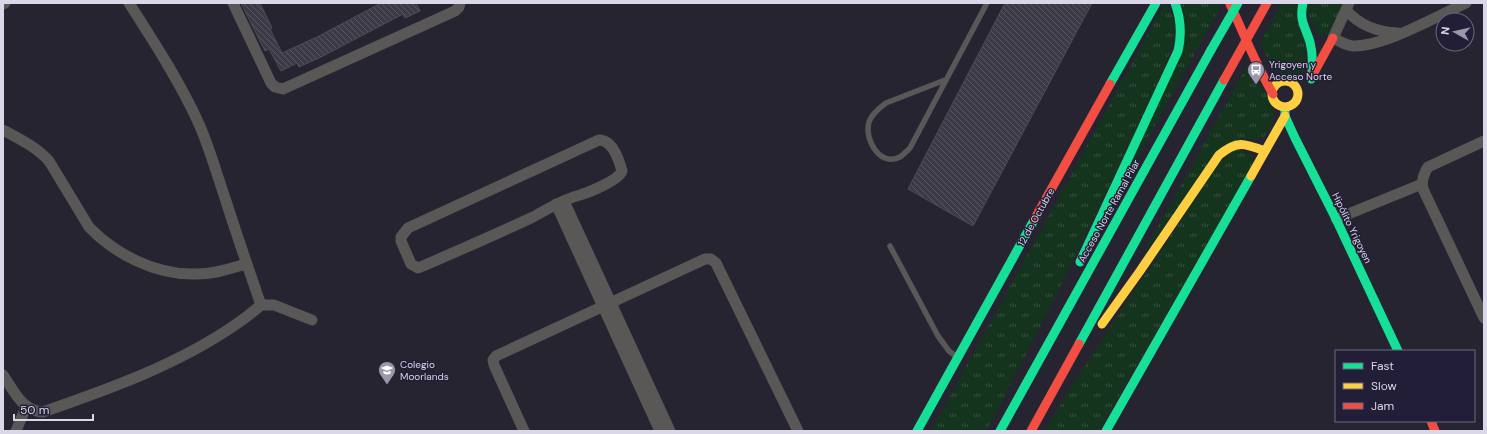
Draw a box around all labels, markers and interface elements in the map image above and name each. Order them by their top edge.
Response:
north arrow [1435,12,1475,52]
text: N [1438,26,1453,36]
place label: Yrigoyen y Acceso Norte [1269,58,1332,83]
bus stop icon: Yrigoyen y Acceso Norte [1246,60,1266,85]
street label: Acceso Norte Ramal Pilar [1075,157,1143,265]
street label: 12 de Octubre [1015,185,1057,248]
street label: Hipólito Yrigoyen [1329,190,1375,266]
legend [1335,350,1475,422]
place label: Colegio Moorlands [400,358,449,383]
text: Fast [1371,358,1394,374]
school or university icon: Colegio Moorlands [377,360,397,385]
text: Slow [1371,378,1397,394]
scale bar [14,396,93,422]
text: Jam [1371,398,1394,414]
text: 50 m [20,402,49,418]

